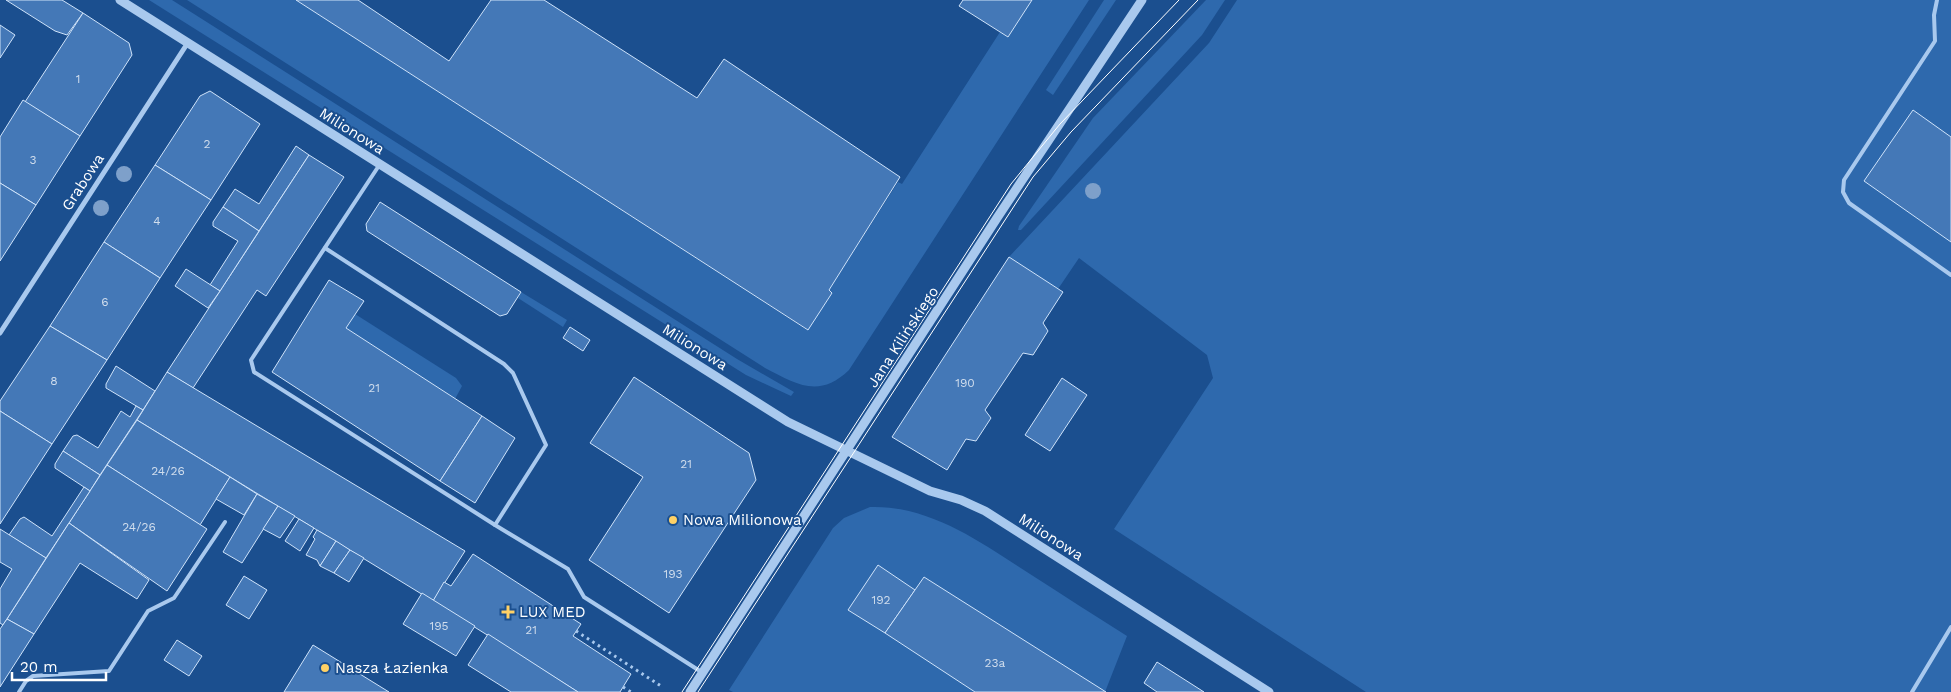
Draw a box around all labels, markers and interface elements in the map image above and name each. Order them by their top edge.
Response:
house number: 1 [76,72,80,86]
street label: Milionowa [316,104,388,158]
house number: 2 [204,137,211,151]
street label: Grabowa [58,150,108,214]
house number: 3 [30,153,37,167]
house number: 4 [153,214,161,228]
street label: Jana Kilińskiego [864,283,942,391]
house number: 6 [101,295,109,309]
street label: Milionowa [659,320,731,374]
house number: 8 [50,374,58,388]
house number: 190 [955,376,975,390]
house number: 21 [368,381,380,395]
house number: 21 [680,457,692,471]
house number: 24/26 [151,464,185,478]
street label: Milionowa [1015,509,1087,565]
place label: Nowa Milionowa [683,511,802,529]
marker: Nowa Milionowa [667,514,679,526]
house number: 24/26 [122,520,156,534]
house number: 193 [664,567,682,581]
house number: 192 [871,593,891,607]
place label: LUX MED [519,603,586,621]
marker: LUX MED [501,605,515,619]
house number: 195 [429,619,449,633]
house number: 21 [525,623,537,637]
scale bar [12,650,106,682]
house number: 23a [985,656,1006,670]
text: 20 m [20,658,58,676]
place label: Nasza Łazienka [335,659,449,677]
marker: Nasza Łazienka [319,662,331,674]

